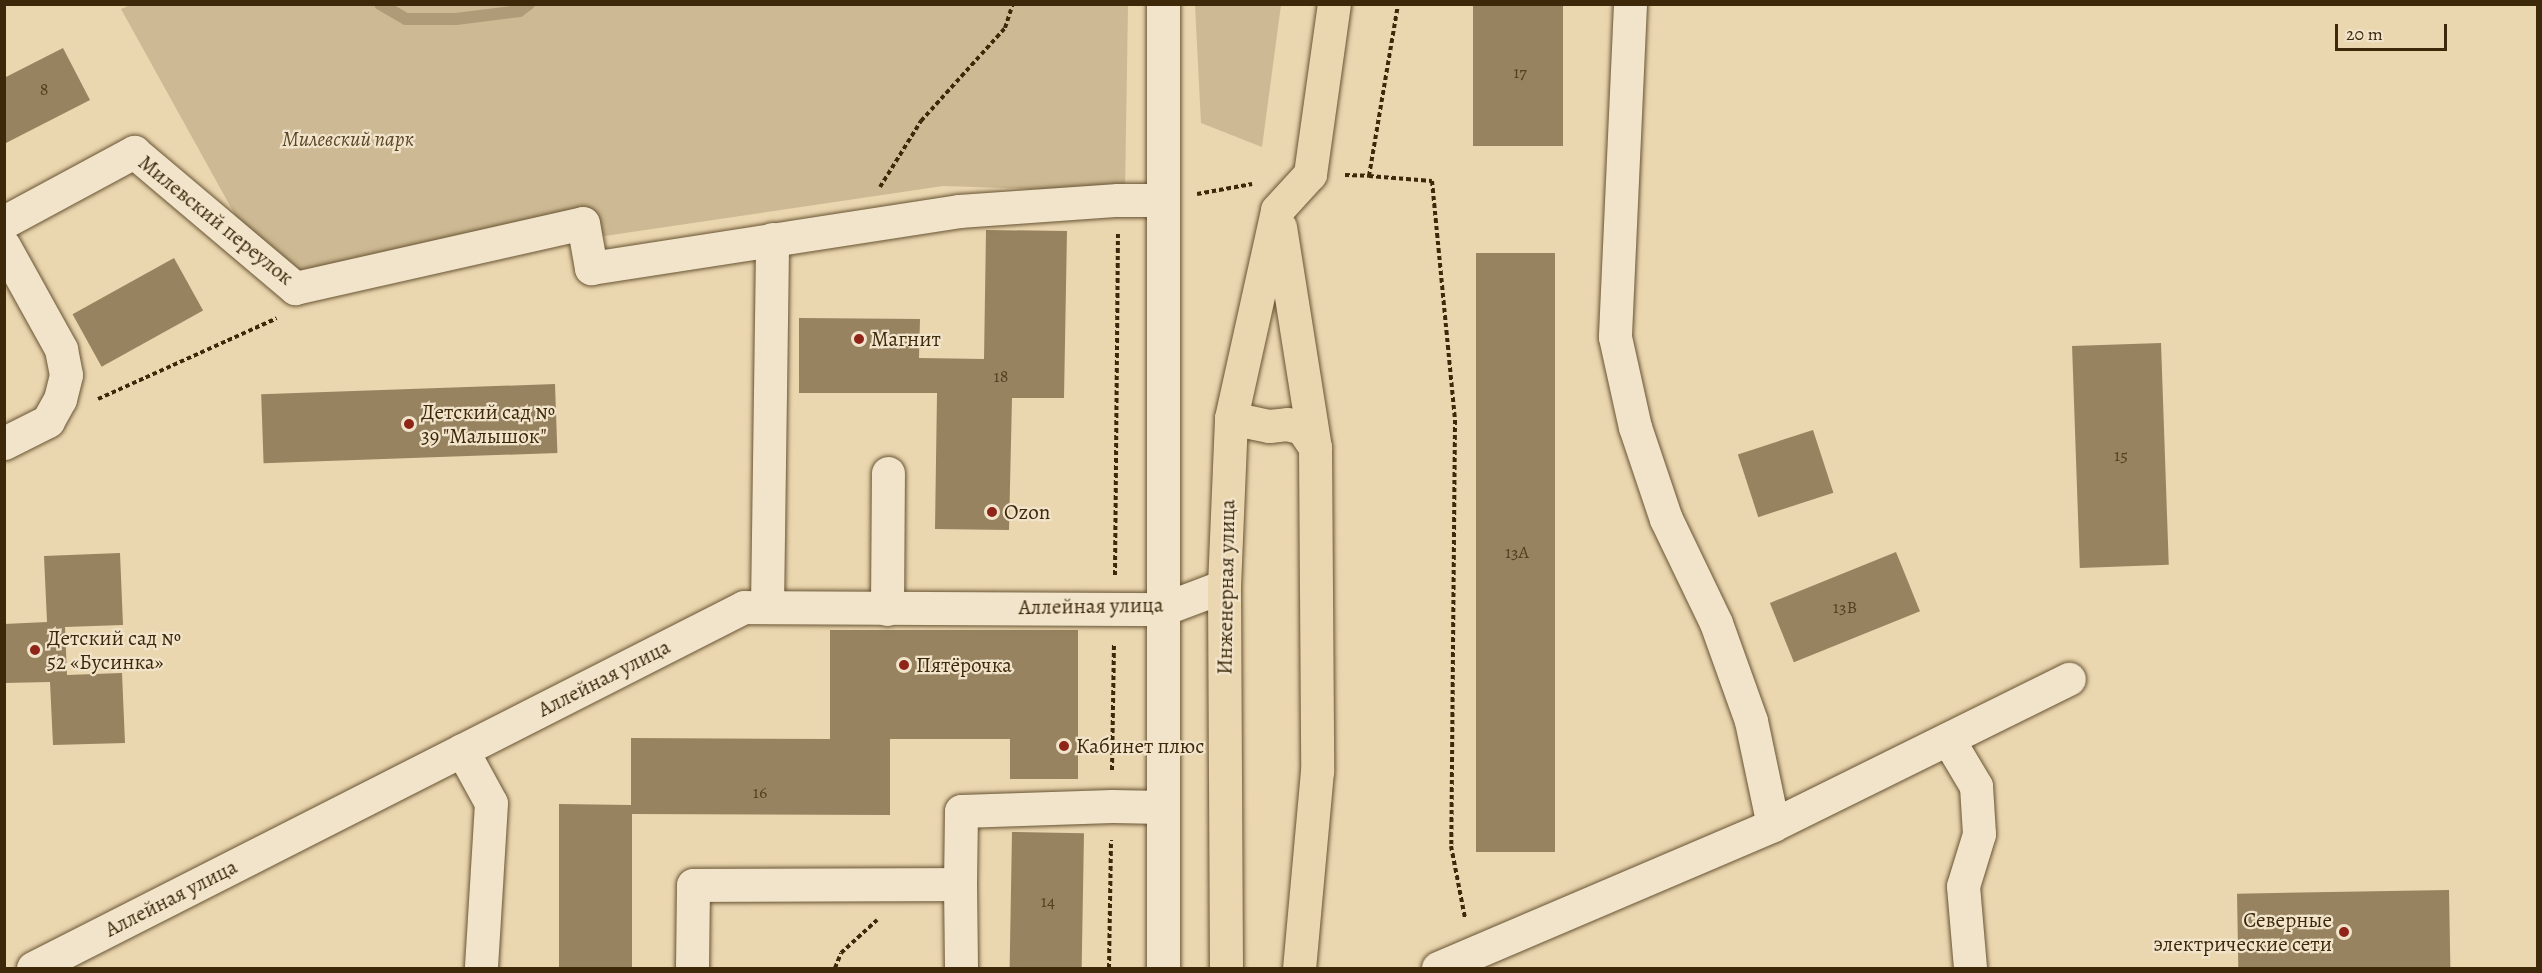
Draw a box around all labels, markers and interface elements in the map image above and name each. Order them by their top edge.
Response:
scale bar [2338,12,2450,50]
text: 20 m [2346,22,2383,46]
house number: 17 [1513,61,1527,83]
house number: 8 [40,78,48,100]
park label: Милевский парк [282,126,414,152]
street label: Милевский переулок [133,150,299,290]
place label: Магнит [871,326,941,352]
marker: Магнит [852,332,866,346]
house number: 18 [994,365,1008,387]
place label: Детский сад № 39 "Малышок" [421,399,555,449]
marker: Детский сад № 39 "Малышок" [402,417,416,431]
house number: 15 [2114,444,2128,466]
place label: Ozon [1004,499,1050,525]
street label: Инженерная улица [1212,499,1240,675]
marker: Ozon [985,505,999,519]
house number: 13А [1505,541,1529,563]
street label: Аллейная улица [1018,592,1164,620]
house number: 13В [1833,596,1857,618]
place label: Детский сад № 52 «Бусинка» [47,625,181,675]
street label: Аллейная улица [534,634,674,722]
marker: Детский сад № 52 «Бусинка» [28,643,42,657]
place label: Пятёрочка [916,652,1012,678]
marker: Пятёрочка [897,658,911,672]
place label: Кабинет плюс [1076,733,1204,759]
marker: Кабинет плюс [1057,739,1071,753]
house number: 16 [753,781,767,803]
street label: Аллейная улица [101,854,241,942]
house number: 14 [1041,890,1055,912]
place label: Северные электрические сети [2153,907,2332,957]
marker: Северные электрические сети [2337,925,2351,939]

